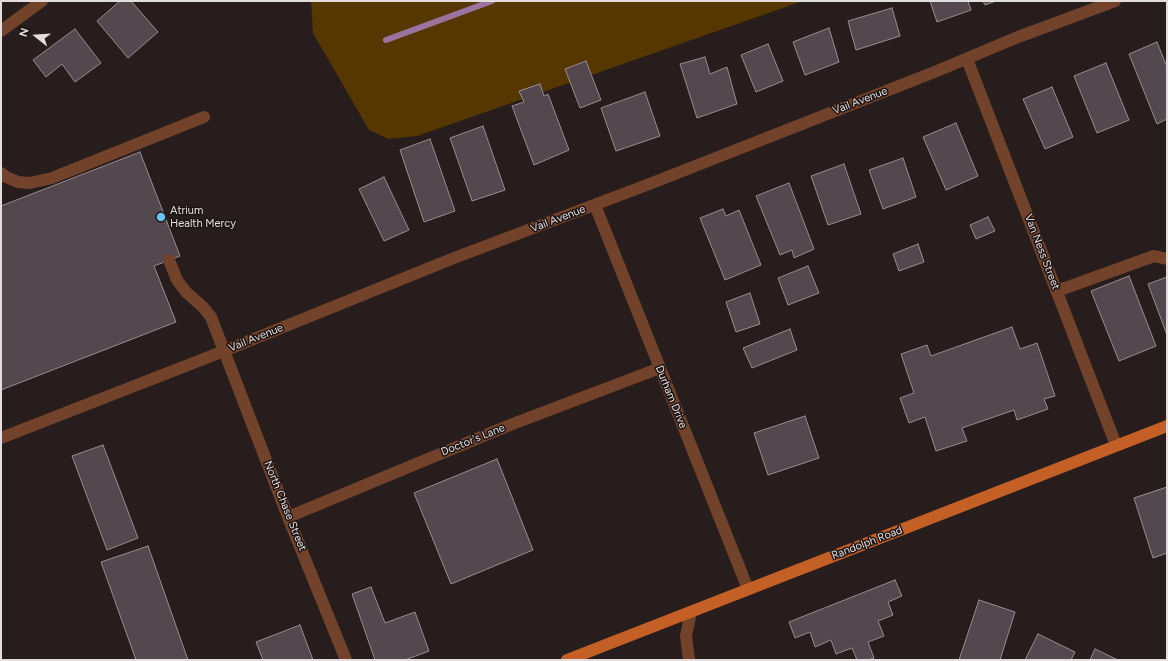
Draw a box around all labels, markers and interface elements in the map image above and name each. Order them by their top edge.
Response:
north arrow [16,16,56,56]
text: N [17,26,32,38]
street label: Vail Avenue [831,85,889,117]
street label: Vail Avenue [529,203,587,235]
place label: Atrium Health Mercy [170,204,236,230]
marker: Atrium Health Mercy [155,211,167,223]
street label: Van Ness Street [1022,212,1062,292]
street label: Vail Avenue [227,321,285,355]
street label: Durham Drive [652,364,690,430]
street label: Doctor's Lane [439,421,507,459]
street label: North Chase Street [261,459,309,553]
street label: Randolph Road [830,523,904,563]

